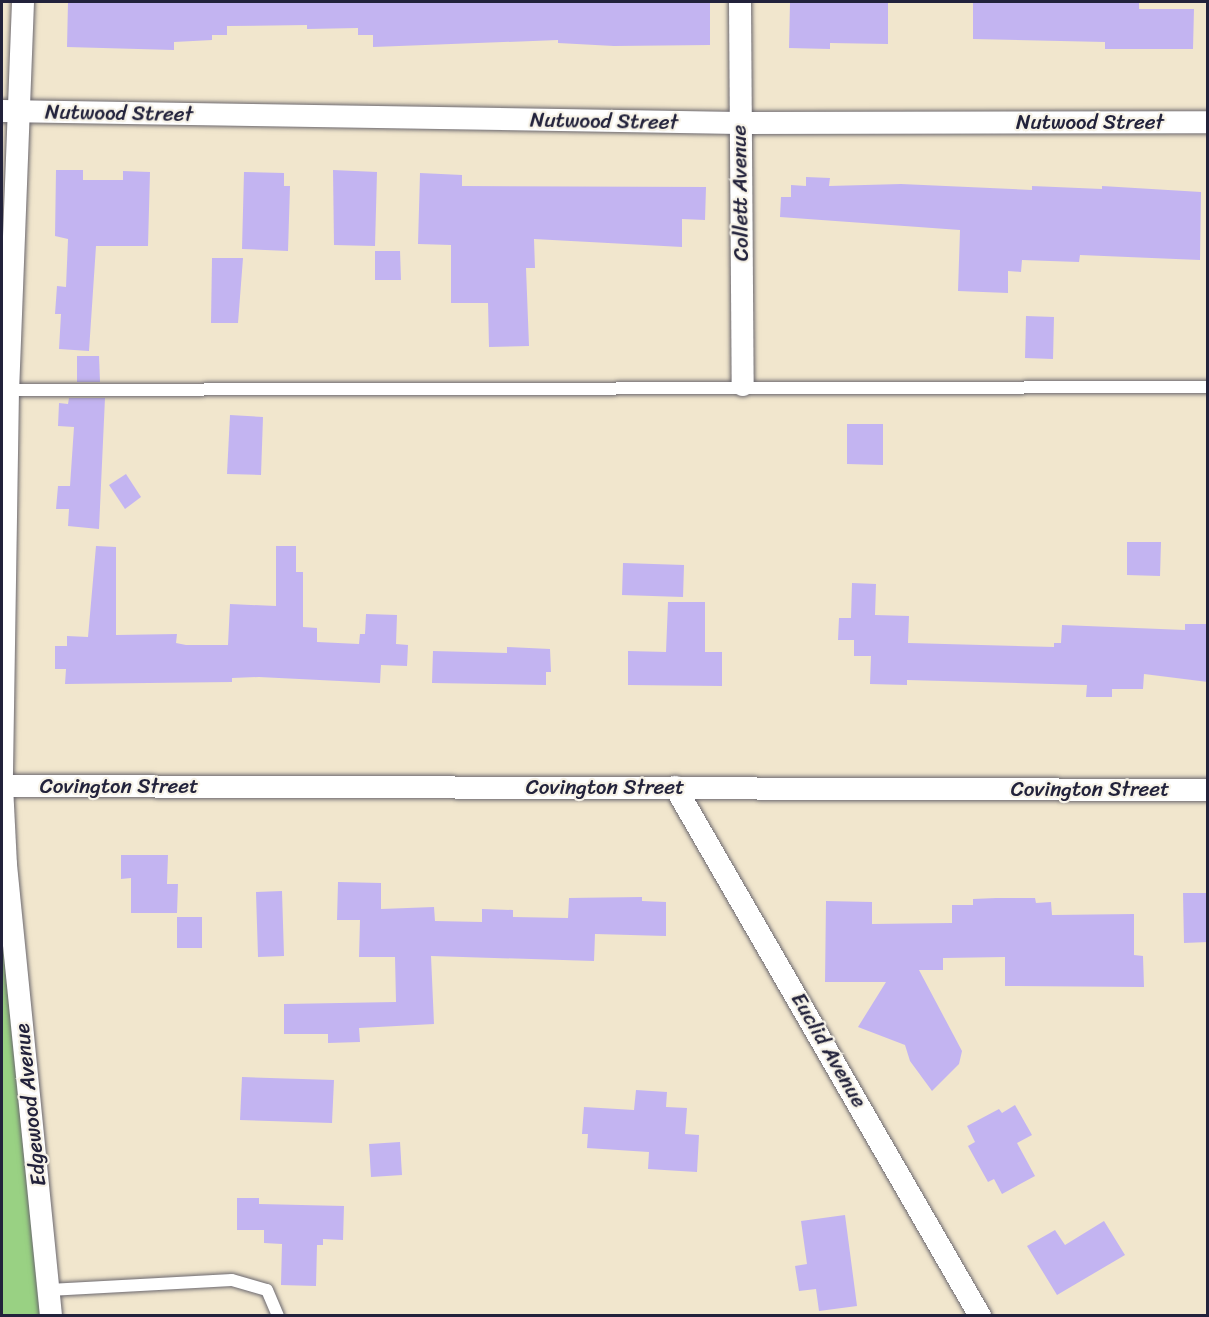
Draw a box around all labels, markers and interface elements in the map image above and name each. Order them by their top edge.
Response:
street label: Nutwood Street [45,99,193,127]
street label: Nutwood Street [530,107,678,135]
street label: Nutwood Street [1016,109,1164,135]
street label: Collett Avenue [726,125,754,261]
street label: Covington Street [40,773,198,799]
street label: Covington Street [526,774,684,800]
street label: Covington Street [1011,776,1169,802]
street label: Euclid Avenue [786,988,872,1112]
street label: Edgewood Avenue [9,1023,51,1187]

